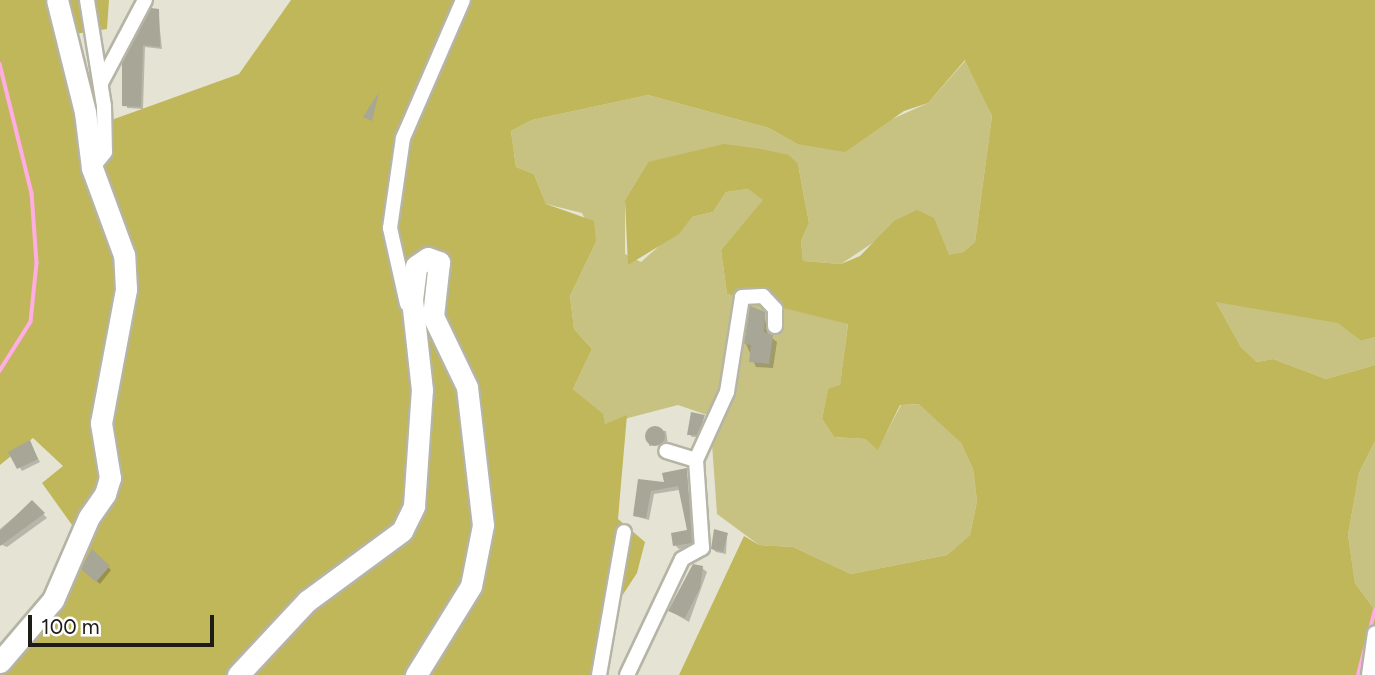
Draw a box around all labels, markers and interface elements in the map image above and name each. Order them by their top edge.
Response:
scale bar [32,602,217,646]
text: 100 m [41,614,100,639]

